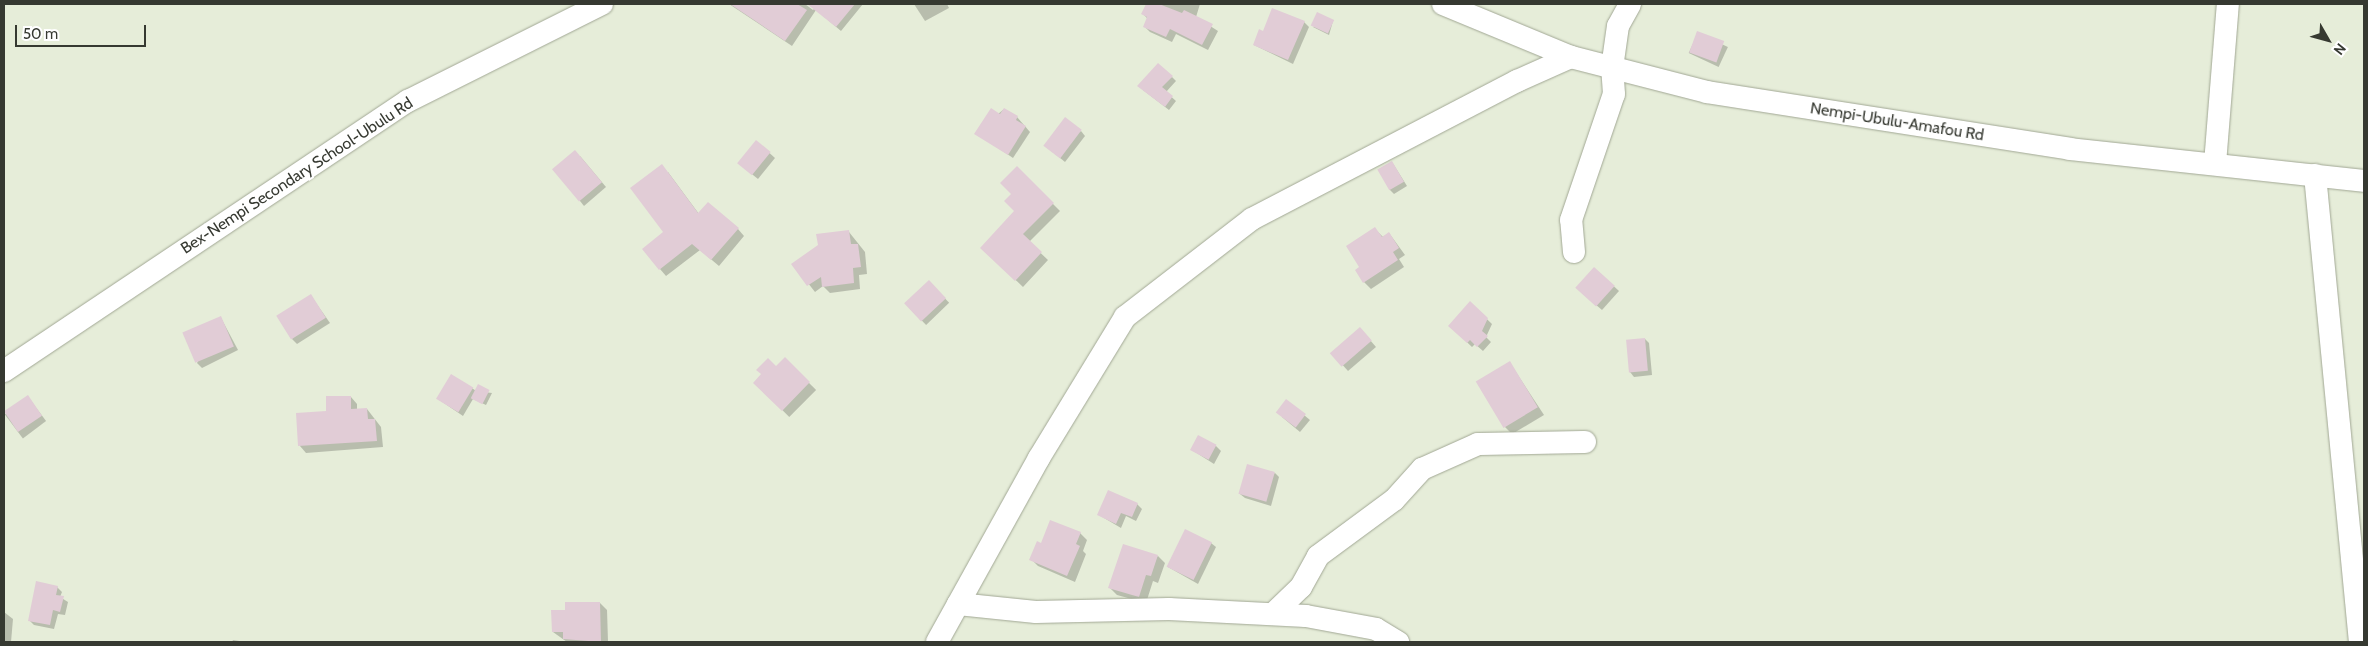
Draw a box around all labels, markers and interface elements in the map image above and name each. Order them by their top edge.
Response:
scale bar [18,15,149,47]
north arrow [2303,15,2353,65]
text: 50 m [23,25,58,43]
text: N [2330,40,2350,59]
street label: Bex-Nempi Secondary School-Ubulu Rd [177,94,417,258]
street label: Nempi-Ubulu-Amafou Rd [1809,99,1985,145]

